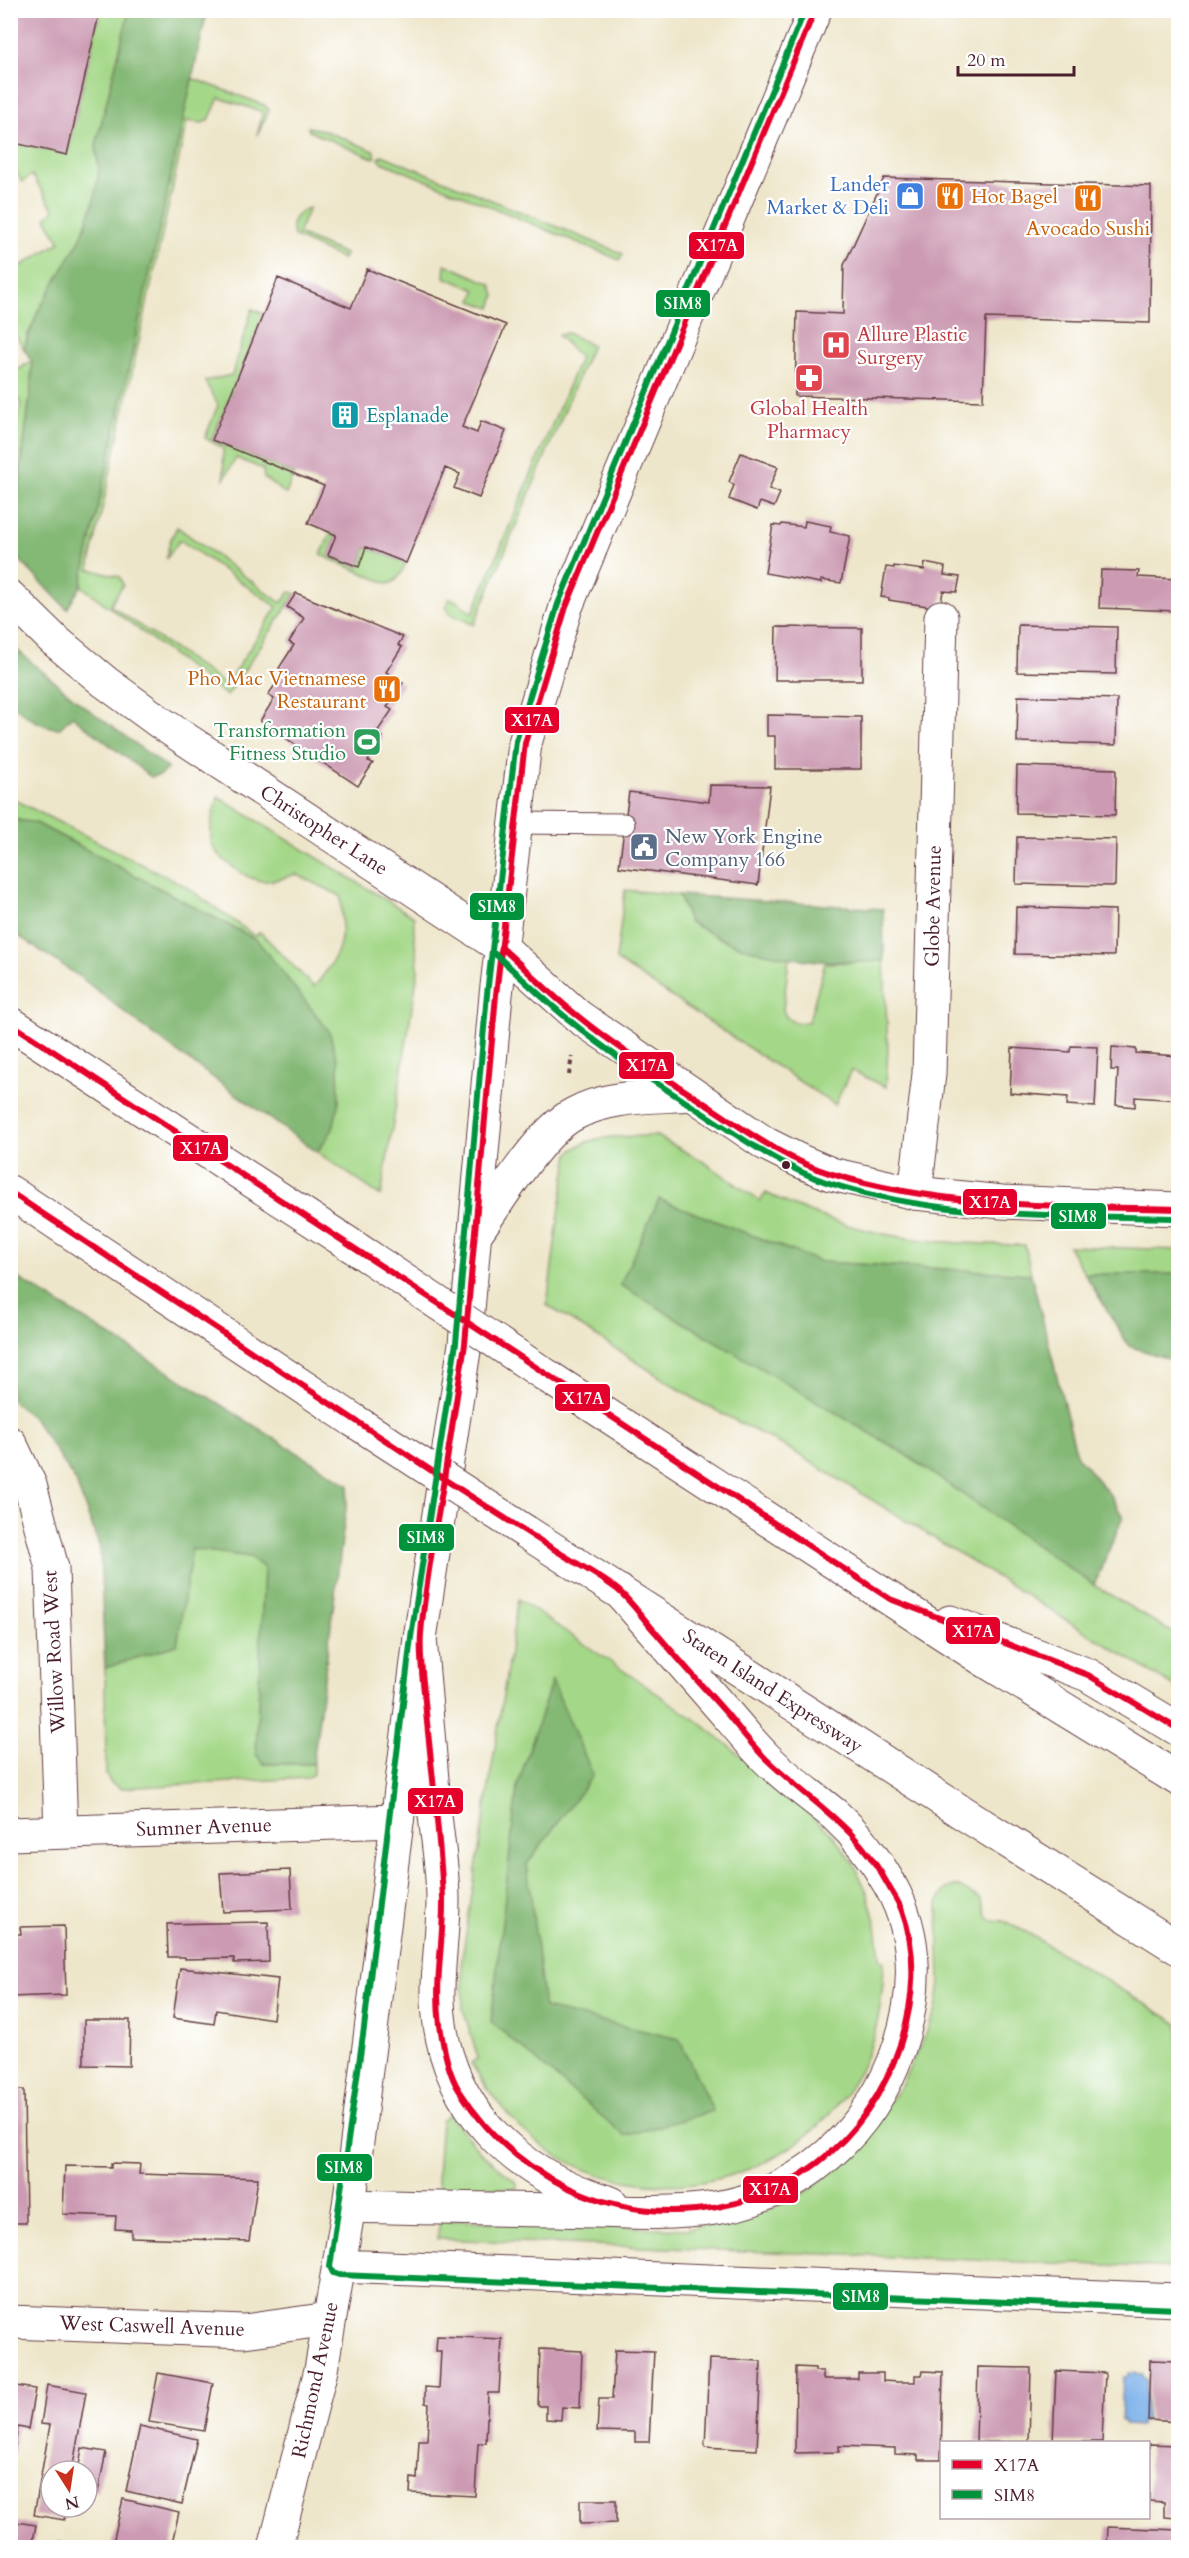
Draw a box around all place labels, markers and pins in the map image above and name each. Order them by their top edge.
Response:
place label: Lander Market & Deli [766,171,890,221]
shop icon: Lander Market & Deli [894,180,926,212]
restaurant icon: Hot Bagel [934,180,966,212]
restaurant icon: Avocado Sushi [1072,182,1104,214]
place label: Hot Bagel [971,183,1058,210]
place label: Avocado Sushi [1026,215,1150,242]
place label: Allure Plastic Surgery [857,321,967,371]
hospital icon: Allure Plastic Surgery [820,329,852,361]
pharmacy icon: Global Health Pharmacy [793,362,825,394]
place label: Global Health Pharmacy [750,395,868,445]
building icon: Esplanade [329,399,361,431]
place label: Esplanade [366,402,449,429]
place label: Pho Mac Vietnamese Restaurant [188,665,367,715]
restaurant icon: Pho Mac Vietnamese Restaurant [371,673,403,705]
place label: Transformation Fitness Studio [213,717,347,767]
sports icon: Transformation Fitness Studio [351,726,383,758]
place label: New York Engine Company 166 [665,823,823,873]
public building icon: New York Engine Company 166 [628,831,660,863]
unlabelled marker [780,1159,792,1171]

